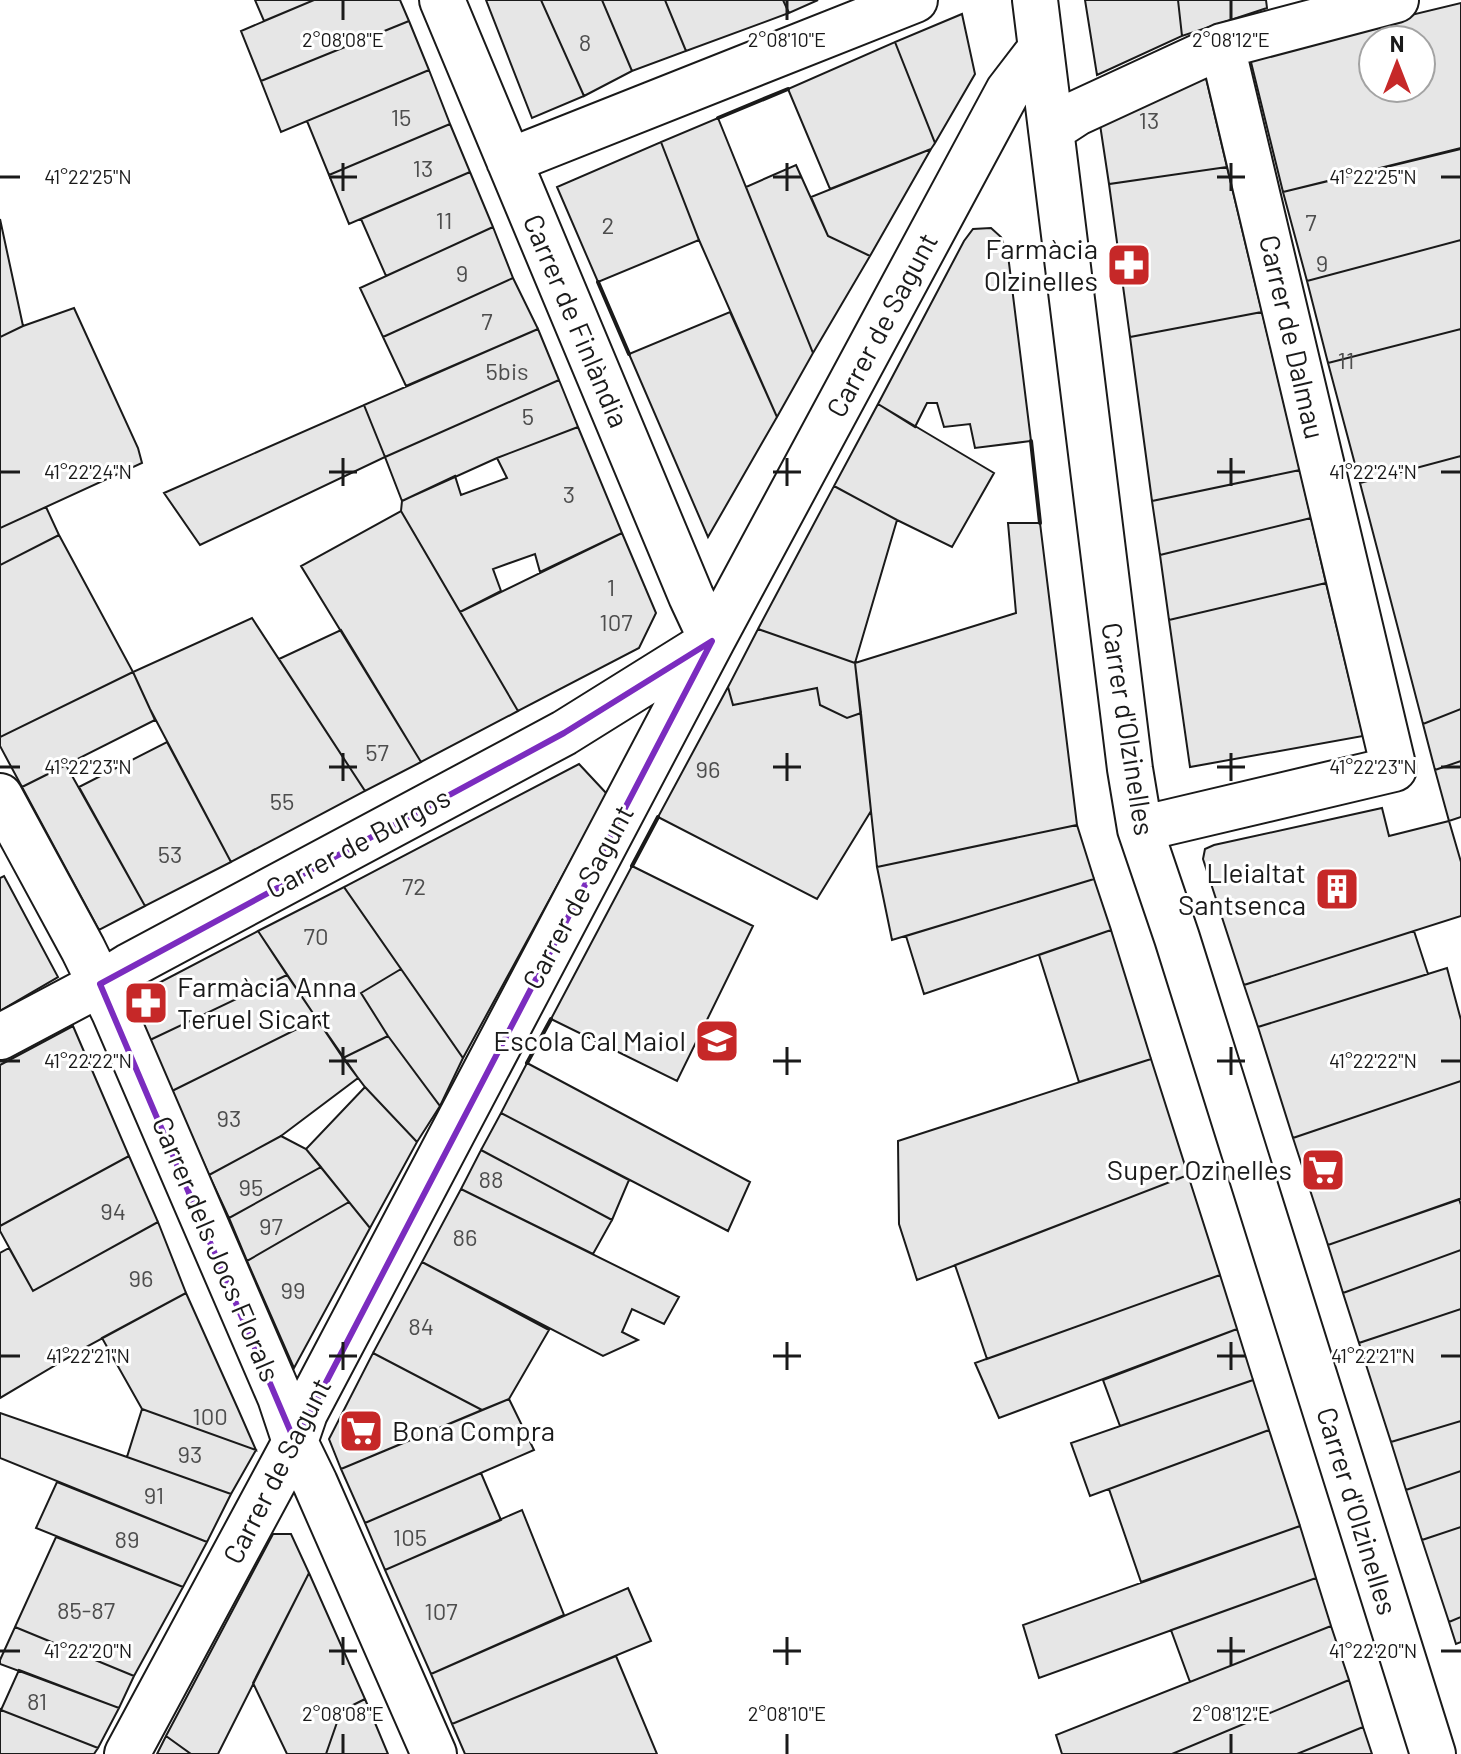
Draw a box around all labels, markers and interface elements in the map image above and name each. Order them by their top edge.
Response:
north arrow [1357,24,1437,104]
text: 2°08'08"E [302,27,384,51]
house number: 8 [579,27,591,56]
text: 2°08'10"E [748,27,826,51]
text: 2°08'12"E [1192,27,1270,51]
text: N [1390,30,1404,56]
house number: 15 [391,102,411,131]
house number: 13 [1139,105,1159,134]
house number: 13 [413,153,433,182]
text: 41°22'25"N [44,164,132,188]
text: 41°22'25"N [1329,164,1417,188]
house number: 11 [436,205,452,234]
house number: 7 [1305,207,1317,236]
street label: Carrer de Finlàndia [517,209,637,432]
house number: 2 [602,210,614,239]
street label: Carrer de Sagunt [818,227,944,422]
place label: Farmàcia Olzinelles [984,231,1098,297]
street label: Carrer de Dalmau [1253,231,1333,442]
pharmacy icon: Farmàcia Olzinelles [1105,241,1153,289]
house number: 9 [1316,248,1328,277]
house number: 9 [456,258,468,287]
house number: 7 [481,306,493,335]
house number: 11 [1338,345,1354,374]
house number: 5bis [485,356,529,385]
house number: 5 [522,401,534,430]
text: 41°22'24"N [44,459,132,483]
text: 41°22'24"N [1329,459,1417,483]
house number: 3 [563,479,575,508]
house number: 1 [607,572,615,601]
house number: 107 [599,607,633,636]
street label: Carrer d'Olzinelles [1095,620,1163,838]
house number: 57 [365,737,389,766]
text: 41°22'23"N [44,754,132,778]
house number: 96 [696,754,720,783]
text: 41°22'23"N [1329,754,1417,778]
street label: Carrer de Burgos [260,779,455,905]
house number: 55 [270,786,294,815]
street label: Carrer de Sagunt [514,799,640,994]
house number: 53 [158,839,182,868]
place label: Lleialtat Santsenca [1178,855,1306,921]
building icon: Lleialtat Santsenca [1313,865,1361,913]
house number: 72 [402,871,426,900]
house number: 70 [304,921,328,950]
place label: Farmàcia Anna Teruel Sicart [177,969,357,1035]
pharmacy icon: Farmàcia Anna Teruel Sicart [122,979,170,1027]
school or university icon: Escola Cal Maiol [693,1017,741,1065]
place label: Escola Cal Maiol [493,1023,686,1057]
text: 41°22'22"N [44,1048,132,1072]
text: 41°22'22"N [1329,1048,1417,1072]
house number: 93 [217,1103,241,1132]
street label: Carrer dels Jocs Florals [146,1111,288,1386]
supermarket icon: Super Ozinelles [1299,1146,1347,1194]
place label: Super Ozinelles [1107,1152,1292,1186]
house number: 88 [478,1164,504,1193]
house number: 95 [239,1172,263,1201]
house number: 94 [100,1196,126,1225]
house number: 97 [259,1211,283,1240]
house number: 86 [453,1222,477,1251]
house number: 96 [129,1263,153,1292]
house number: 99 [280,1275,306,1304]
house number: 84 [408,1311,434,1340]
text: 41°22'21"N [46,1343,130,1367]
text: 41°22'21"N [1331,1343,1415,1367]
street label: Carrer de Sagunt [215,1372,338,1569]
house number: 100 [192,1401,228,1430]
street label: Carrer d'Olzinelles [1310,1403,1406,1619]
supermarket icon: Bona Compra [337,1407,385,1455]
place label: Bona Compra [392,1413,555,1447]
house number: 93 [178,1439,202,1468]
house number: 91 [144,1480,164,1509]
house number: 105 [393,1522,427,1551]
house number: 89 [114,1524,140,1553]
house number: 85-87 [57,1595,115,1624]
house number: 107 [424,1596,458,1625]
text: 41°22'20"N [44,1638,132,1662]
text: 41°22'20"N [1329,1638,1417,1662]
house number: 81 [27,1686,47,1715]
text: 2°08'08"E [302,1701,384,1725]
text: 2°08'10"E [748,1701,826,1725]
text: 2°08'12"E [1192,1701,1270,1725]

